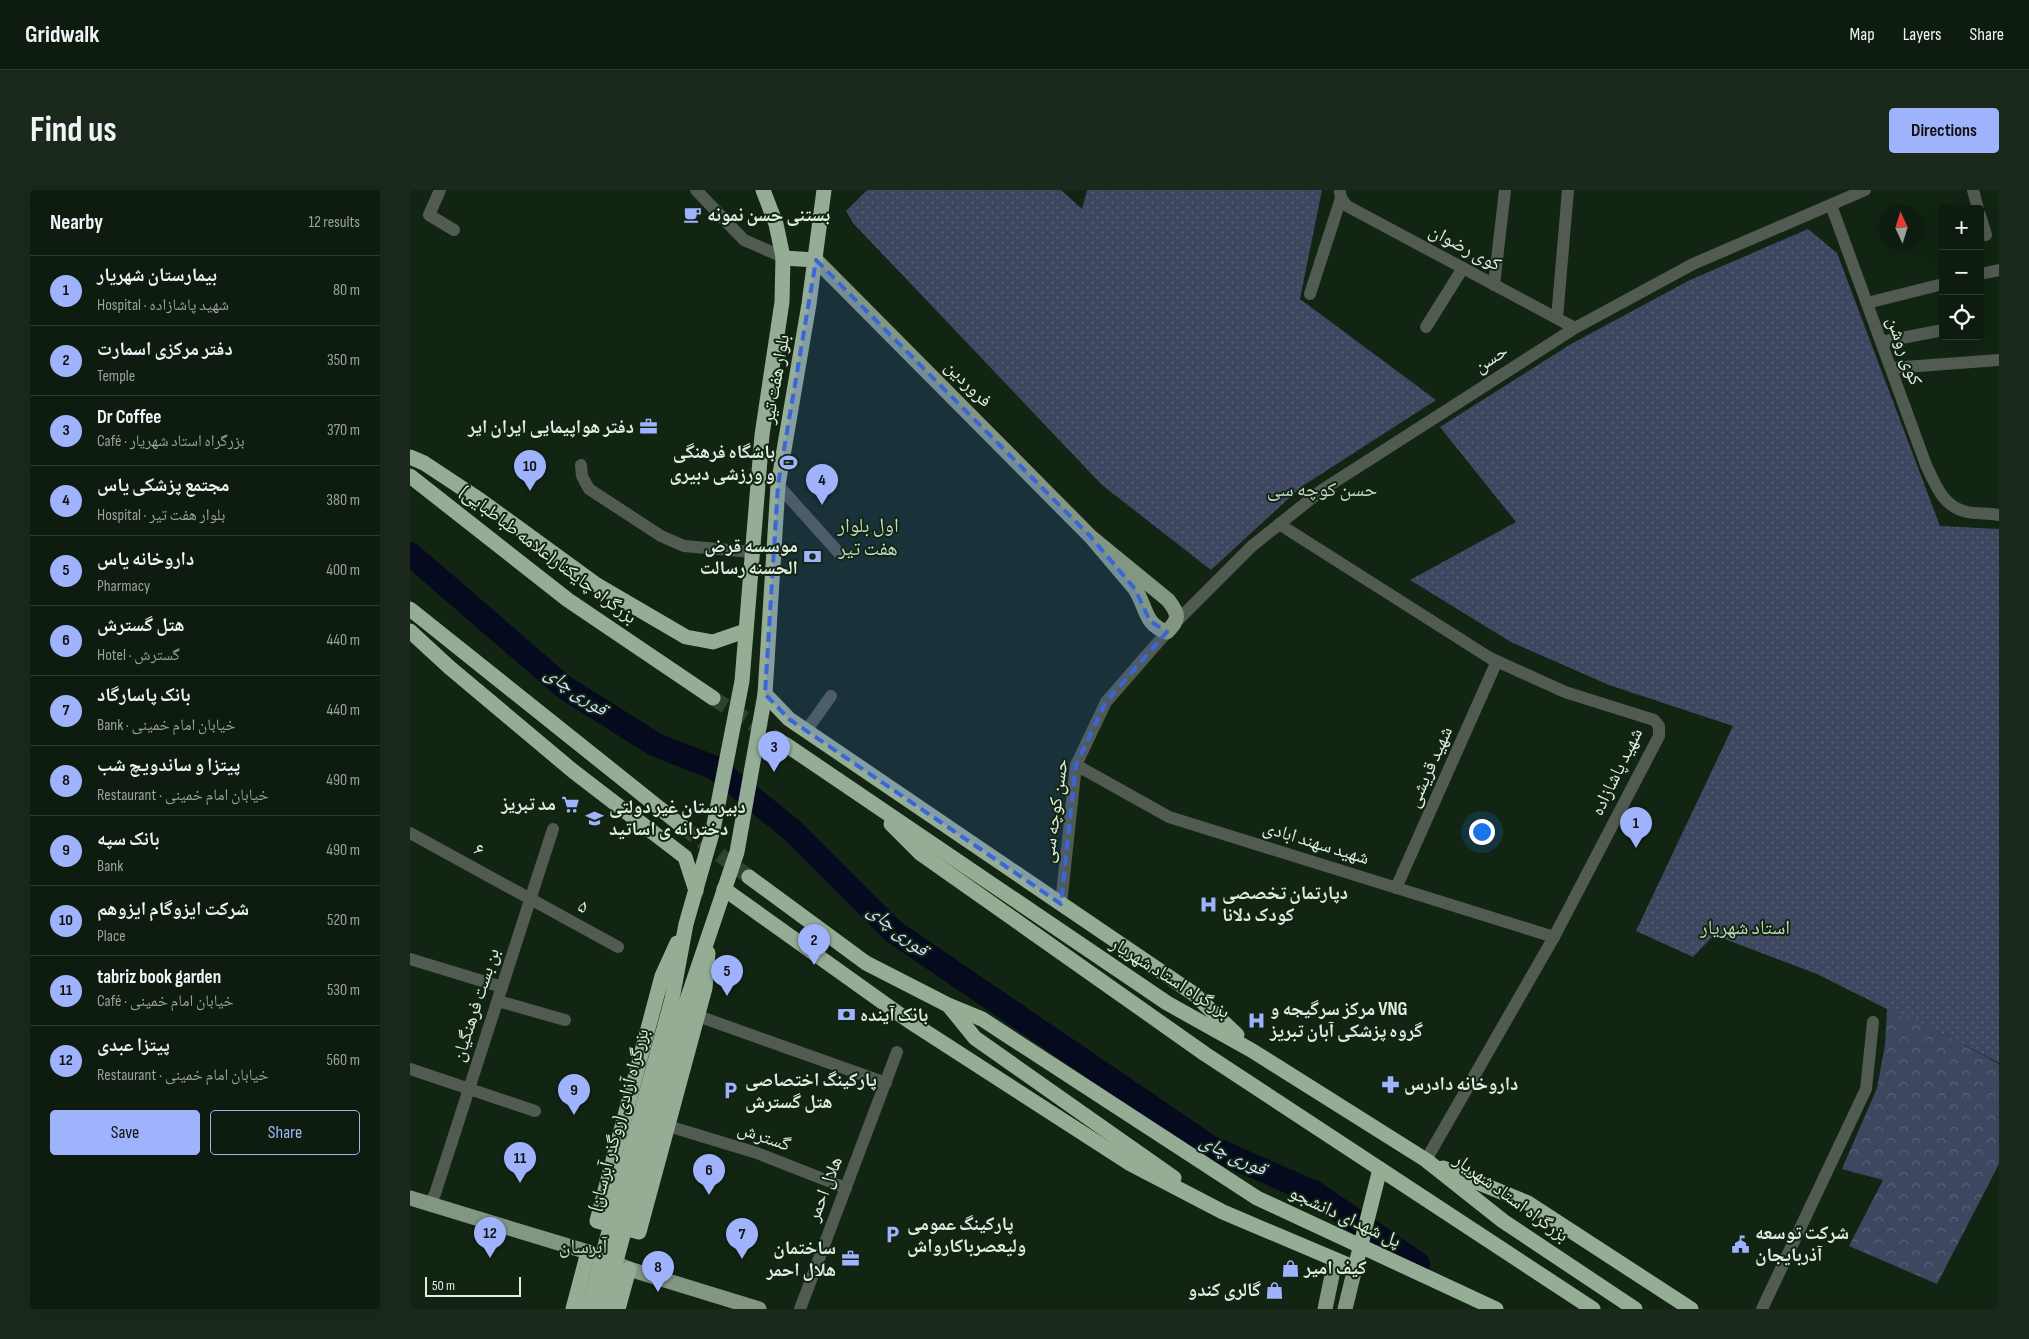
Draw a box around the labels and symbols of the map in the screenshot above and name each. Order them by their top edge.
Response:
place label: بستنی حسن نمونه [707,204,830,227]
cafe icon: بستنی حسن نمونه [683,205,703,225]
north arrow [1879,205,1924,250]
street label: کوی رضوان [1425,219,1505,277]
street label: کوی روشن [1881,314,1927,389]
street label: بلوار هفت تیر [757,333,795,426]
street label: حسن [1470,340,1512,378]
street label: فروردین [940,356,996,412]
place label: دفتر هواپیمایی ایران ایر [467,416,634,439]
office icon: دفتر هواپیمایی ایران ایر [638,417,658,437]
place label: باشگاه فرهنگی و ورزشی دبیری [670,441,775,486]
pin: 10 [514,450,546,491]
sports icon: باشگاه فرهنگی و ورزشی دبیری [779,453,799,473]
pin: 4 [806,464,838,505]
district label: حسن کوچه سی [1267,478,1377,502]
street label: بزرگراه چایکنار(علامه طباطبایی) [455,481,641,629]
district label: اول بلوار هفت تیر [836,514,899,561]
place label: موسسه قرض الحسنه رسالت [700,535,798,580]
bank icon: موسسه قرض الحسنه رسالت [802,547,822,567]
water label: قوری چای [540,661,614,723]
street label: شهید قریشی [1402,723,1458,811]
street label: شهید پاشازاده [1586,724,1648,820]
pin: 3 [758,731,790,772]
street label: حسن کوچه سی [1036,757,1074,865]
place label: مد تبریز [500,793,556,816]
supermarket icon: مد تبریز [560,794,580,814]
place label: دبیرستان غیر دولتی دخترانه ی اساتید [609,796,746,841]
pin: 1 [1620,807,1652,848]
school or university icon: دبیرستان غیر دولتی دخترانه ی اساتید [585,808,605,828]
street label: شهید سهند ابادی [1260,816,1372,870]
your location [1469,819,1495,845]
street label: ۶ [470,838,488,862]
place label: دپارتمان تخصصی کودک دلانا [1222,882,1348,927]
hospital icon: دپارتمان تخصصی کودک دلانا [1198,894,1218,914]
street label: ۵ [574,895,592,919]
water label: قوری چای [863,898,935,963]
district label: استاد شهریار [1699,916,1790,940]
pin: 2 [798,924,830,965]
street label: بزرگراه استاد شهریار [1105,931,1234,1024]
street label: بن بست فرهنگیان [447,945,505,1065]
pin: 5 [711,955,743,996]
place label: مرکز سرگیجه و VNG گروه پزشکی آبان تبریز [1269,998,1423,1043]
place label: بانک آینده [860,1004,928,1027]
bank icon: بانک آینده [836,1005,856,1025]
hospital icon: مرکز سرگیجه و VNG گروه پزشکی آبان تبریز [1246,1010,1266,1030]
street label: بزرگراه آزادی (روگذر آبرسان) [584,1026,654,1214]
place label: پارکینگ اختصاصی هتل گسترش [745,1069,877,1114]
place label: داروخانه دادرس [1404,1073,1518,1096]
pin: 9 [558,1074,590,1115]
pharmacy icon: داروخانه دادرس [1380,1074,1400,1094]
parking icon: پارکینگ اختصاصی هتل گسترش [721,1081,741,1101]
street label: گسترش [735,1117,793,1157]
water label: قوری چای [1196,1129,1272,1182]
pin: 11 [504,1142,536,1183]
street label: بزرگراه استاد شهریار [1448,1148,1573,1247]
street label: هلال احمر [802,1153,848,1226]
pin: 6 [693,1154,725,1195]
street label: پل شهدای دانشجو [1286,1181,1404,1253]
place label: پارکینگ عمومی ولیعصرباکارواش [907,1213,1026,1258]
pin: 12 [474,1217,506,1258]
pin: 7 [726,1218,758,1259]
place label: شرکت توسعه آذربایجان [1755,1222,1849,1267]
parking icon: پارکینگ عمومی ولیعصرباکارواش [883,1225,903,1245]
public building icon: شرکت توسعه آذربایجان [1731,1234,1751,1254]
district label: آبرسان [559,1235,608,1259]
place label: ساختمان هلال احمر [766,1237,836,1282]
office icon: ساختمان هلال احمر [840,1249,860,1269]
pin: 8 [642,1251,674,1292]
place label: کیف امیر [1303,1257,1367,1280]
shop icon: کیف امیر [1280,1258,1300,1278]
scale bar [425,1274,521,1297]
place label: گالری کندو [1188,1279,1262,1302]
shop icon: گالری کندو [1265,1280,1285,1300]

